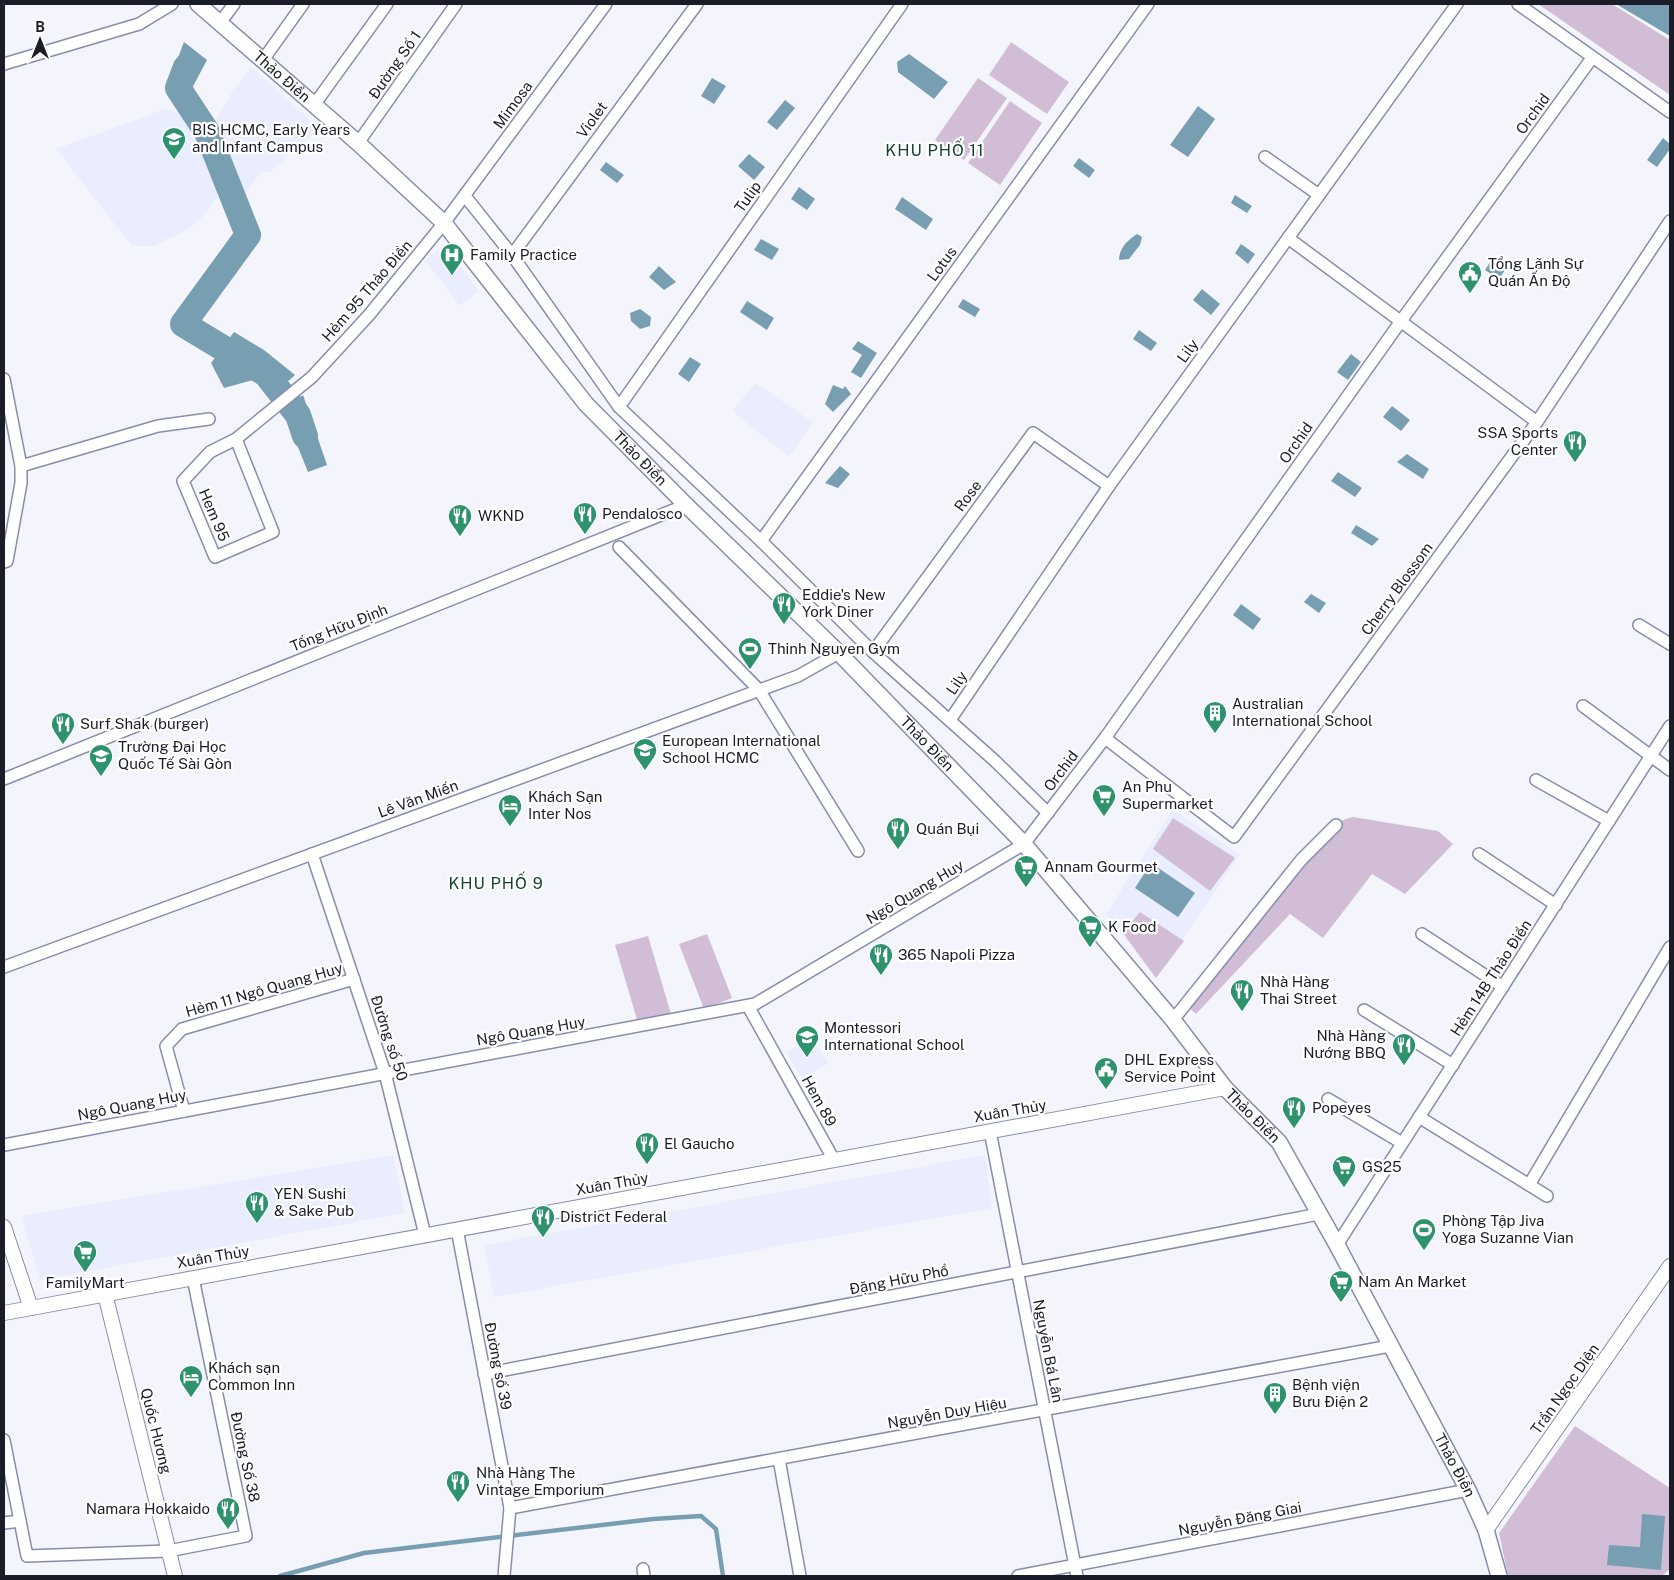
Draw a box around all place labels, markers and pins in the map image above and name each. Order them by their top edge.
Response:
place label: BIS HCMC, Early Years and Infant Campus [192,121,350,155]
school or university icon: BIS HCMC, Early Years and Infant Campus [161,126,187,160]
hospital icon: Family Practice [439,242,465,276]
place label: Family Practice [470,246,577,263]
place label: Tổng Lãnh Sự Quán Ấn Độ [1488,255,1584,289]
public building icon: Tổng Lãnh Sự Quán Ấn Độ [1457,260,1483,294]
place label: SSA Sports Center [1477,424,1558,458]
restaurant icon: SSA Sports Center [1562,429,1588,463]
restaurant icon: Pendalosco [572,501,598,535]
restaurant icon: WKND [447,503,473,537]
place label: Pendalosco [602,505,683,522]
place label: WKND [478,507,524,524]
place label: Eddie's New York Diner [802,586,886,620]
restaurant icon: Eddie's New York Diner [771,591,797,625]
sports icon: Thinh Nguyen Gym [737,636,763,670]
place label: Thinh Nguyen Gym [768,640,900,657]
place label: Australian International School [1232,695,1373,729]
building icon: Australian International School [1202,700,1228,734]
restaurant icon: Surf Shak (burger) [50,711,76,745]
place label: Surf Shak (burger) [80,715,209,732]
place label: European International School HCMC [662,732,821,766]
school or university icon: European International School HCMC [632,737,658,771]
place label: Trường Đại Học Quốc Tế Sài Gòn [118,738,232,772]
school or university icon: Trường Đại Học Quốc Tế Sài Gòn [88,743,114,777]
place label: An Phu Supermarket [1122,778,1213,812]
supermarket icon: An Phu Supermarket [1091,783,1117,817]
place label: Khách Sạn Inter Nos [528,788,602,822]
hotel icon: Khách Sạn Inter Nos [497,793,523,827]
restaurant icon: Quán Bụi [885,816,911,850]
place label: Quán Bụi [916,820,979,837]
supermarket icon: Annam Gourmet [1013,854,1039,888]
place label: Annam Gourmet [1044,858,1158,875]
supermarket icon: K Food [1077,914,1103,948]
place label: K Food [1108,918,1156,935]
restaurant icon: 365 Napoli Pizza [868,942,894,976]
place label: 365 Napoli Pizza [898,946,1015,963]
place label: Nhà Hàng Thai Street [1260,973,1337,1007]
restaurant icon: Nhà Hàng Thai Street [1229,978,1255,1012]
place label: Montessori International School [824,1019,965,1053]
school or university icon: Montessori International School [794,1024,820,1058]
place label: Nhà Hàng Nướng BBQ [1303,1027,1386,1061]
restaurant icon: Nhà Hàng Nướng BBQ [1391,1032,1417,1066]
place label: DHL Express Service Point [1124,1051,1216,1085]
public building icon: DHL Express Service Point [1093,1056,1119,1090]
restaurant icon: Popeyes [1281,1095,1307,1129]
place label: Popeyes [1312,1099,1371,1116]
restaurant icon: El Gaucho [634,1131,660,1165]
place label: El Gaucho [664,1135,734,1152]
supermarket icon: GS25 [1331,1154,1357,1188]
place label: GS25 [1362,1158,1402,1175]
place label: YEN Sushi & Sake Pub [274,1185,354,1219]
restaurant icon: YEN Sushi & Sake Pub [244,1190,270,1224]
restaurant icon: District Federal [530,1204,556,1238]
place label: District Federal [560,1208,667,1225]
place label: Phòng Tập Jiva Yoga Suzanne Vian [1442,1212,1574,1246]
sports icon: Phòng Tập Jiva Yoga Suzanne Vian [1411,1217,1437,1251]
supermarket icon: FamilyMart [72,1239,98,1273]
supermarket icon: Nam An Market [1328,1269,1354,1303]
place label: Nam An Market [1358,1273,1467,1290]
place label: FamilyMart [45,1274,125,1291]
place label: Khách sạn Common Inn [208,1359,295,1393]
hotel icon: Khách sạn Common Inn [178,1364,204,1398]
place label: Bệnh viện Bưu Điện 2 [1292,1376,1368,1410]
building icon: Bệnh viện Bưu Điện 2 [1262,1381,1288,1415]
place label: Nhà Hàng The Vintage Emporium [476,1464,604,1498]
restaurant icon: Nhà Hàng The Vintage Emporium [445,1469,471,1503]
restaurant icon: Namara Hokkaido [215,1496,241,1530]
place label: Namara Hokkaido [86,1500,210,1517]

